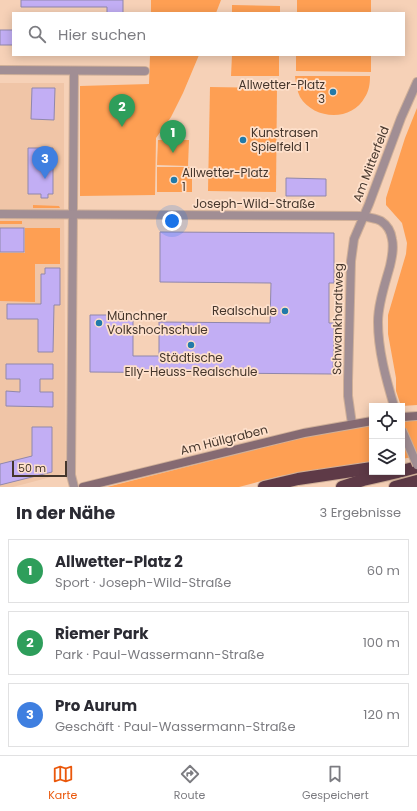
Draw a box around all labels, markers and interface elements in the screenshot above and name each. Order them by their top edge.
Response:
search box [12,12,405,56]
icon: search [26,23,48,45]
text: Hier suchen [58,24,146,45]
place label: Allwetter-Platz 3 [239,76,325,107]
marker: Allwetter-Platz 3 [328,87,338,97]
pin: 2 [109,94,135,127]
pin: 1 [160,120,186,153]
street label: Am Mitterfeld [348,123,393,204]
place label: Kunstrasen Spielfeld 1 [251,124,318,155]
marker: Kunstrasen Spielfeld 1 [238,135,248,145]
pin: 3 [32,146,58,179]
place label: Allwetter-Platz 1 [182,164,268,195]
marker: Allwetter-Platz 1 [169,175,179,185]
street label: Joseph-Wild-Straße [193,195,315,212]
your location [162,211,182,231]
street label: Schwankhardtweg [328,263,347,375]
place label: Realschule [212,302,277,319]
marker: Realschule [280,306,290,316]
place label: Münchner Volkshochschule [107,307,208,338]
marker: Münchner Volkshochschule [94,318,104,328]
marker: Städtische Elly-Heuss-Realschule [186,340,196,350]
place label: Städtische Elly-Heuss-Realschule [124,349,258,380]
map controls [369,403,405,475]
button: locate [369,403,405,439]
street label: Am Hüllgraben [178,420,269,459]
button: layers [369,439,405,475]
scale bar [12,459,67,478]
text: 50 m [18,460,46,476]
text: In der Nähe [16,501,115,525]
text: 3 Ergebnisse [320,503,401,522]
text: Allwetter-Platz 2 [55,551,183,572]
text: 1 [28,561,32,580]
text: 60 m [367,561,400,580]
text: Sport · Joseph-Wild-Straße [55,573,231,592]
text: Riemer Park [55,623,148,644]
text: 2 [26,633,34,652]
text: 100 m [363,633,400,652]
text: Park · Paul-Wassermann-Straße [55,645,264,664]
text: Pro Aurum [55,695,137,716]
text: 3 [26,705,34,724]
text: 120 m [363,705,400,724]
text: Geschäft · Paul-Wassermann-Straße [55,717,296,736]
tab: Karte [48,763,77,804]
tab: Route [174,763,205,804]
tab: Gespeichert [302,763,369,804]

